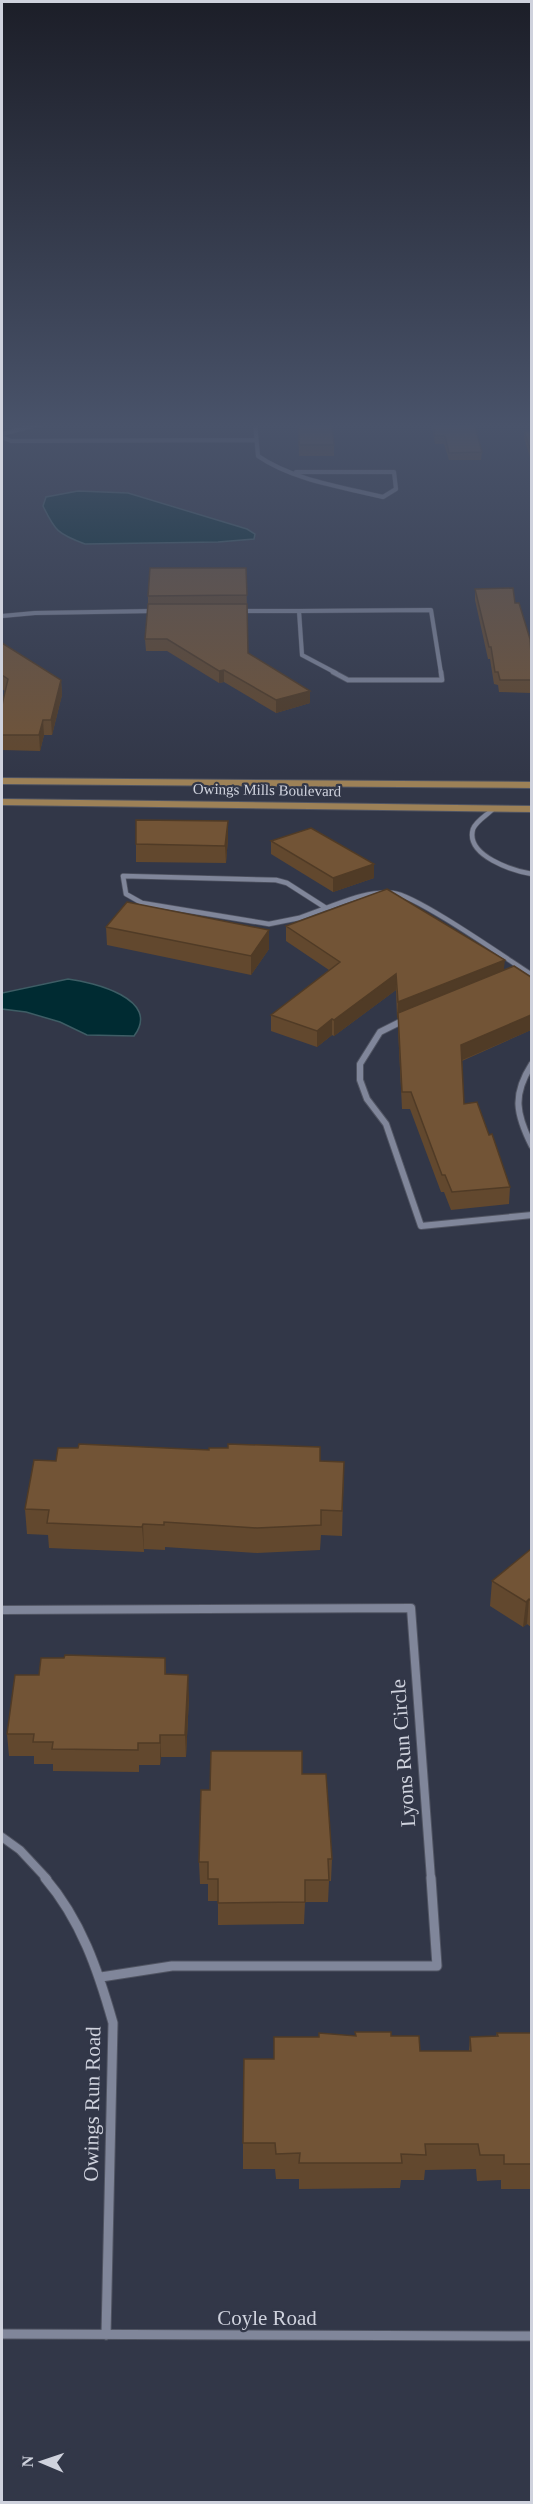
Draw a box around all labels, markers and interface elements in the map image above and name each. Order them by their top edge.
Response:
street label: Owings Mills Boulevard [193,781,342,799]
street label: Lyons Run Circle [386,1678,420,1828]
street label: Owings Run Road [79,2026,105,2182]
street label: Coyle Road [217,2306,317,2330]
north arrow [12,2432,72,2492]
text: N [19,2455,36,2468]

